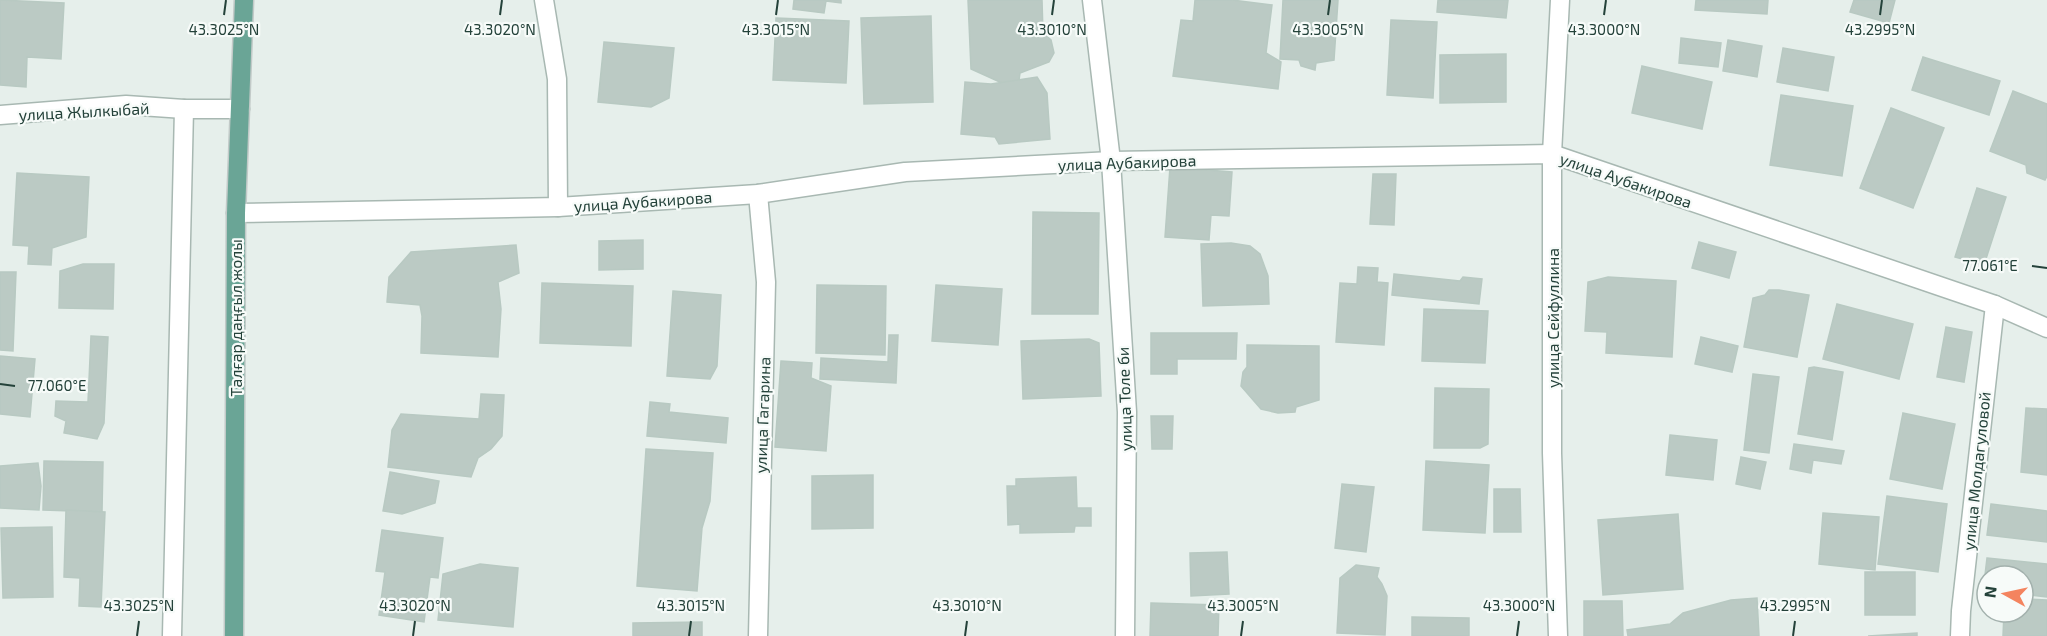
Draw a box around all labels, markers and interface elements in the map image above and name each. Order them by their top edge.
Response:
text: 43.3025°N [189,20,259,38]
text: 43.3020°N [464,20,536,38]
text: 43.3015°N [742,20,810,38]
text: 43.3010°N [1017,20,1087,38]
text: 43.3005°N [1292,20,1364,38]
text: 43.3000°N [1568,20,1640,38]
text: 43.2995°N [1845,20,1915,38]
street label: улица Жылкыбай [18,98,150,125]
street label: улица Аубакирова [1557,148,1695,212]
street label: улица Аубакирова [1057,150,1197,175]
street label: улица Аубакирова [573,187,713,216]
street label: Талғар даңғыл жолы [226,239,245,397]
street label: улица Сейфуллина [1543,248,1563,388]
text: 77.061°E [1962,256,2018,274]
street label: улица Толе би [1113,346,1136,452]
street label: улица Гагарина [750,356,775,474]
text: 77.060°E [28,376,86,394]
street label: улица Молдагуловой [1958,391,1995,551]
north arrow [1975,564,2035,624]
text: N [1979,585,2000,599]
text: 43.3025°N [104,596,174,614]
text: 43.3020°N [379,596,451,614]
text: 43.3015°N [657,596,725,614]
text: 43.3010°N [932,596,1002,614]
text: 43.3005°N [1207,596,1279,614]
text: 43.3000°N [1483,596,1555,614]
text: 43.2995°N [1760,596,1830,614]

